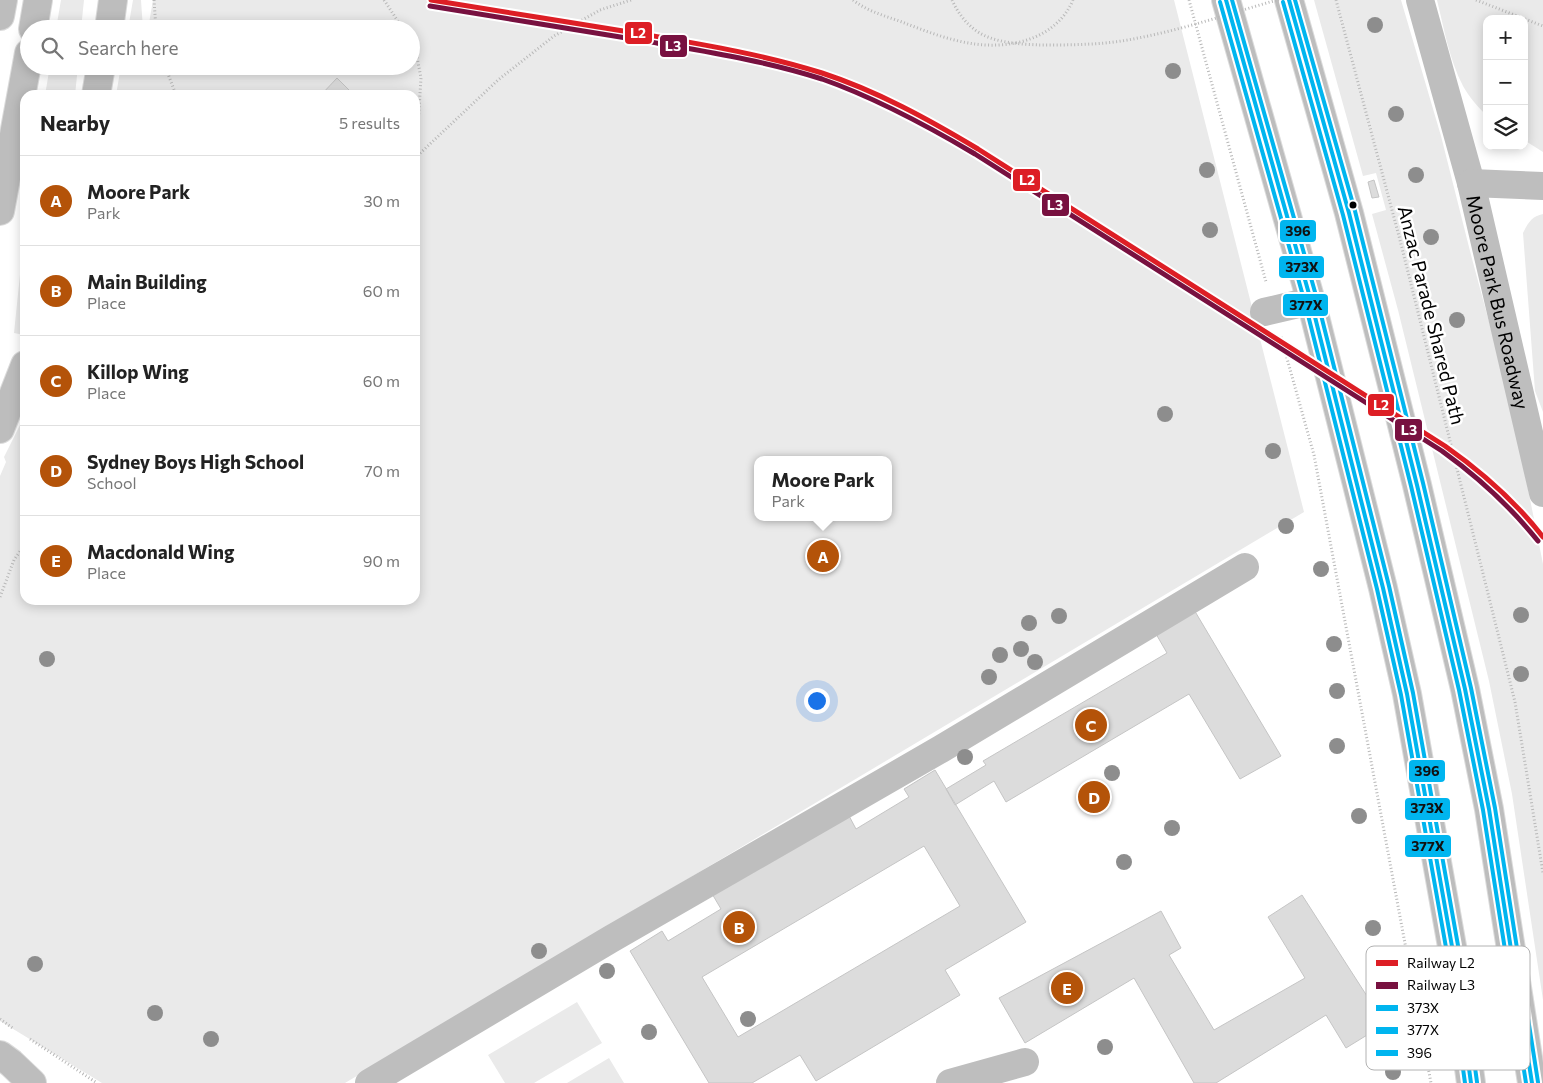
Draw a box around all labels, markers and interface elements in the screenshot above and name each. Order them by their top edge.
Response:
map controls [1483,15,1528,150]
button: + [1483,15,1528,60]
search box [20,20,420,75]
line badge: L2 [624,21,653,45]
text: L2 [630,24,646,41]
icon: search [38,34,66,62]
line badge: L3 [659,34,688,58]
text: Search here [78,36,178,59]
text: L3 [665,37,681,54]
button: − [1483,60,1528,105]
button: layers [1483,105,1528,150]
text: Nearby [40,110,110,135]
text: 5 results [339,113,400,132]
line badge: L2 [1012,168,1041,192]
text: L2 [1019,171,1035,188]
text: Moore Park [87,180,190,203]
text: A [50,191,62,210]
text: 30 m [363,191,400,210]
street label: Moore Park Bus Roadway [1463,192,1535,411]
line badge: L3 [1041,193,1070,217]
text: L3 [1047,196,1063,213]
unlabelled marker [1348,200,1358,210]
text: Park [87,203,120,222]
street label: Anzac Parade Shared Path [1394,203,1470,427]
line badge: 396 [1279,219,1317,243]
text: 396 [1285,222,1311,239]
line badge: 373X [1278,255,1325,279]
text: 373X [1285,258,1319,275]
text: Main Building [87,270,207,293]
text: B [51,281,61,300]
text: 60 m [363,281,400,300]
text: Place [87,293,126,312]
line badge: 377X [1282,293,1329,317]
text: 377X [1289,296,1323,313]
text: Killop Wing [87,360,189,383]
text: C [51,371,61,390]
text: 60 m [363,371,400,390]
text: Place [87,383,126,402]
line badge: L2 [1367,393,1395,417]
text: L2 [1373,396,1389,413]
line badge: L3 [1394,418,1423,442]
text: L3 [1401,421,1417,438]
text: Sydney Boys High School [87,450,304,473]
popup [754,456,892,521]
text: D [50,461,62,480]
text: 70 m [364,461,400,480]
text: Moore Park [771,468,875,491]
text: School [87,473,137,492]
text: Park [771,491,805,510]
pin: A [807,537,839,575]
text: Macdonald Wing [87,540,234,563]
text: E [51,551,61,570]
text: 90 m [363,551,400,570]
text: Place [87,563,126,582]
your location [804,688,830,714]
pin: C [1075,706,1107,744]
line badge: 396 [1408,759,1446,783]
text: 396 [1414,762,1440,779]
pin: D [1078,778,1110,816]
line badge: 373X [1404,797,1451,821]
text: 373X [1410,799,1444,816]
line badge: 377X [1404,834,1452,858]
text: 377X [1411,837,1445,854]
pin: B [723,908,755,946]
legend [1366,946,1530,1070]
text: Railway L2 [1407,954,1475,971]
pin: E [1051,969,1083,1007]
text: Railway L3 [1407,976,1475,993]
text: 373X [1407,999,1439,1016]
text: 377X [1407,1021,1439,1038]
text: 396 [1407,1044,1432,1061]

